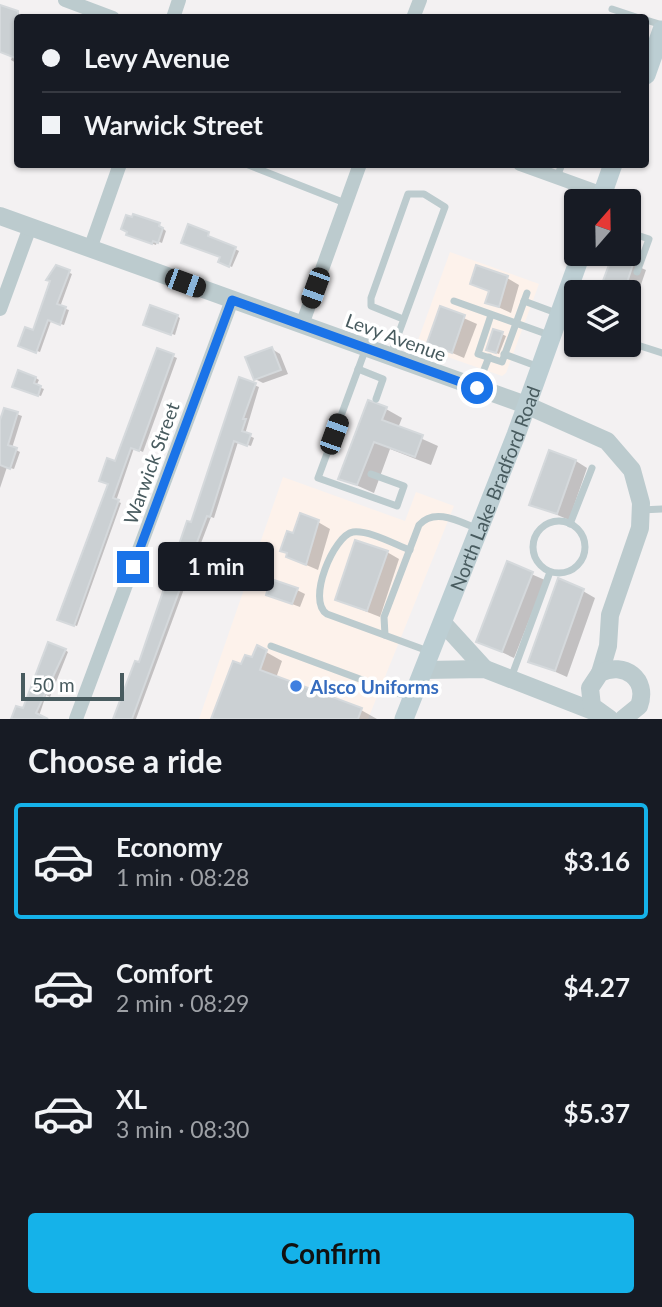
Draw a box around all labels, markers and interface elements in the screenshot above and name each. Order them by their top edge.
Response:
text: Levy Avenue [84,42,230,74]
text: Warwick Street [84,109,263,141]
north arrow [564,189,640,266]
map controls [564,189,641,357]
car [298,265,333,311]
car [162,266,209,300]
button: layers [564,280,641,357]
street label: Levy Avenue [343,308,449,366]
route start [461,372,493,404]
street label: North Lake Bradford Road [444,383,544,594]
street label: Warwick Street [118,399,184,527]
car [317,411,352,457]
callout: 1 min [158,542,273,592]
route end [117,551,149,583]
text: 1 min [187,552,245,580]
scale bar [21,670,124,702]
text: 50 m [32,673,75,696]
place label: Alsco Uniforms [309,675,439,698]
marker: Alsco Uniforms [288,678,304,694]
text: Choose a ride [28,741,222,780]
icon: car [32,830,95,893]
text: Economy [116,831,222,863]
text: $3.16 [564,845,630,877]
text: 1 min · 08:28 [116,863,249,891]
icon: car [32,956,95,1019]
text: Comfort [116,957,213,989]
text: $4.27 [564,971,630,1003]
text: 2 min · 08:29 [116,989,249,1017]
icon: car [32,1082,95,1145]
text: XL [116,1083,147,1115]
text: $5.37 [564,1097,630,1129]
text: 3 min · 08:30 [116,1115,249,1143]
button: Confirm [28,1213,634,1293]

